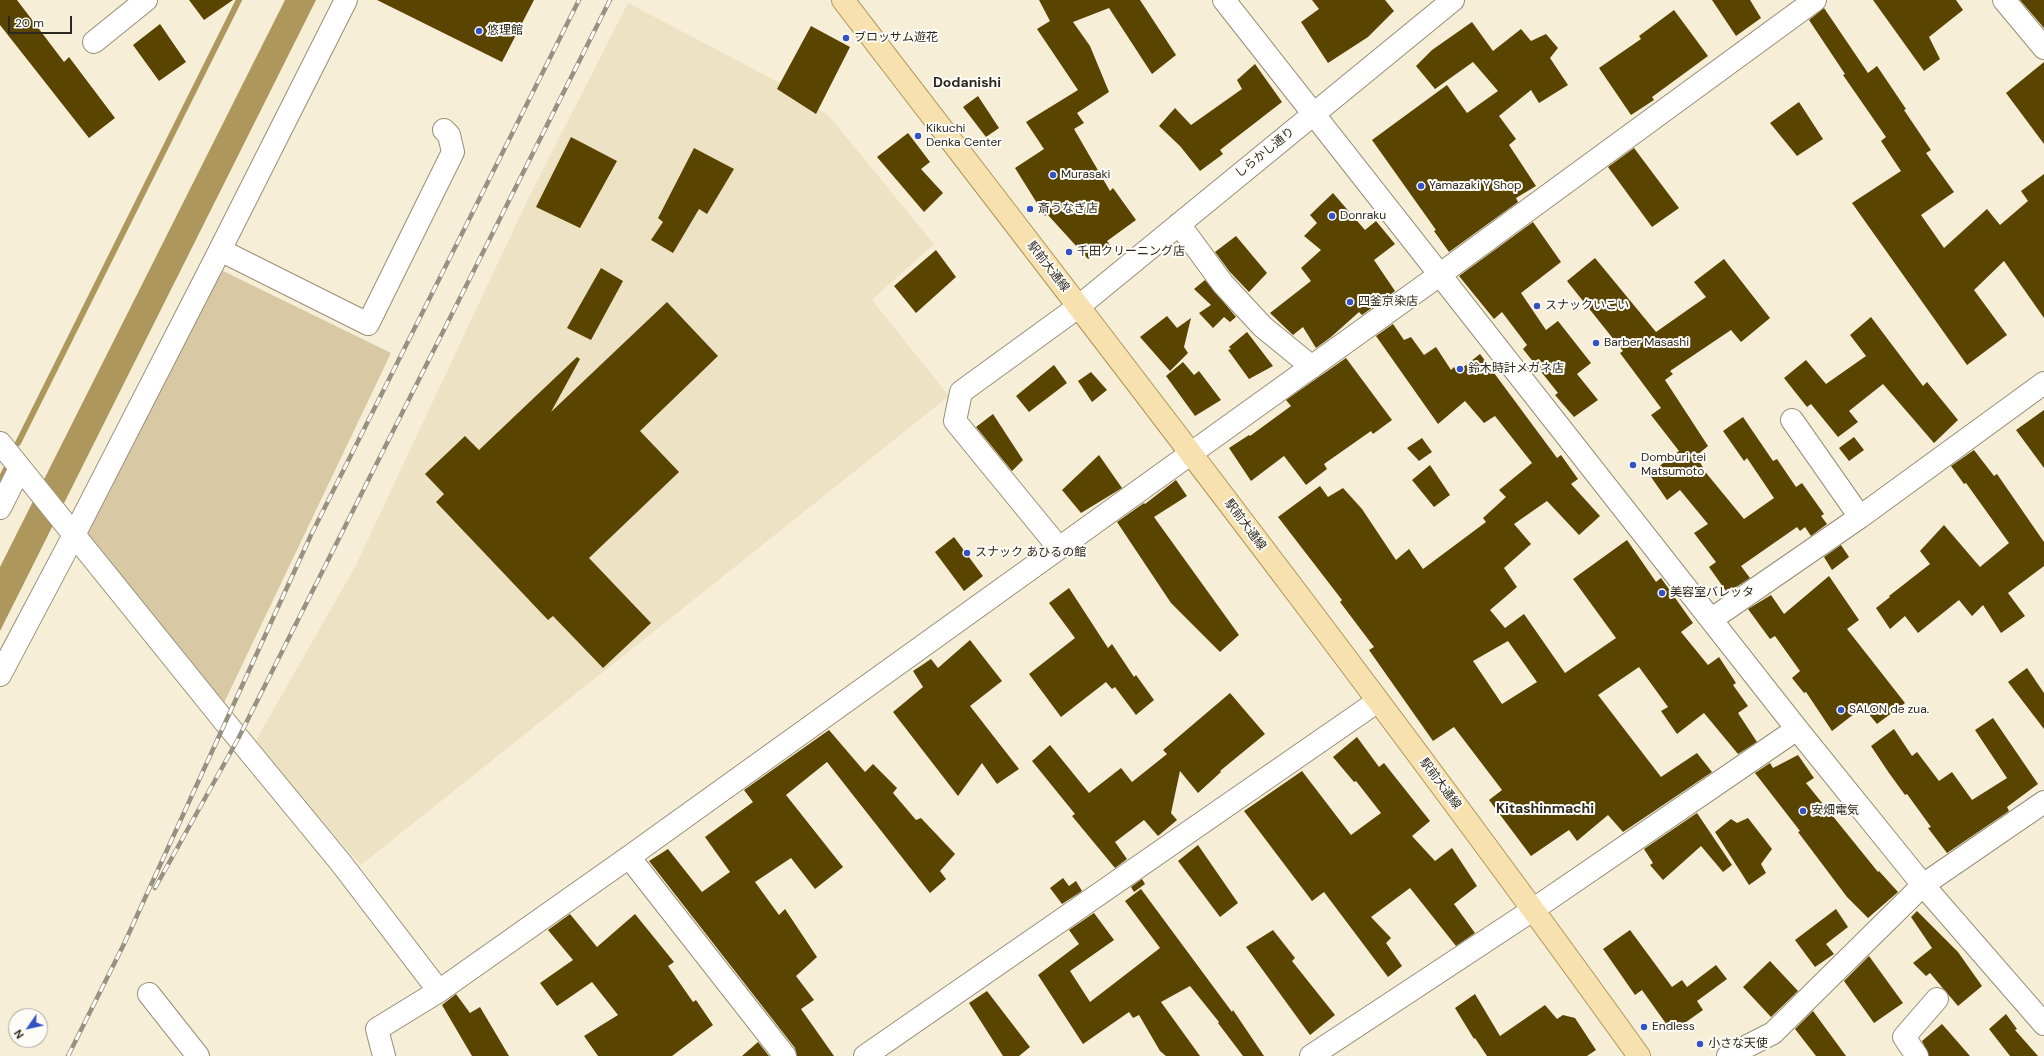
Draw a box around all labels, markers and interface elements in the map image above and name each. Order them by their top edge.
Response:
scale bar [10,8,74,34]
text: 20 m [15,15,44,31]
place label: 悠理館 [487,24,523,38]
marker: 悠理館 [474,26,484,36]
place label: ブロッサム遊花 [854,31,938,45]
marker: ブロッサム遊花 [841,33,851,43]
district label: Dodanishi [933,75,1001,91]
place label: Kikuchi Denka Center [926,122,1002,150]
street label: しらかし通り [1232,125,1298,181]
marker: Kikuchi Denka Center [913,131,923,141]
place label: Murasaki [1061,168,1110,182]
marker: Murasaki [1048,170,1058,180]
place label: Yamazaki Y Shop [1429,179,1522,193]
marker: Yamazaki Y Shop [1416,181,1426,191]
place label: 斎うなぎ店 [1038,202,1098,216]
marker: 斎うなぎ店 [1025,204,1035,214]
place label: Donraku [1340,209,1386,223]
marker: Donraku [1327,211,1337,221]
street label: 駅前大通線 [1024,239,1072,295]
place label: 千田クリーニング店 [1077,245,1185,259]
marker: 千田クリーニング店 [1064,247,1074,257]
place label: 四釜京染店 [1358,295,1418,309]
marker: 四釜京染店 [1345,297,1355,307]
place label: スナックいこい [1545,299,1629,313]
marker: スナックいこい [1532,301,1542,311]
place label: Barber Masashi [1604,336,1689,350]
marker: Barber Masashi [1591,338,1601,348]
place label: 鈴木時計メガネ店 [1468,362,1564,376]
marker: 鈴木時計メガネ店 [1455,364,1465,374]
place label: Domburi tei Matsumoto [1641,451,1706,479]
marker: Domburi tei Matsumoto [1628,460,1638,470]
street label: 駅前大通線 [1221,497,1269,553]
place label: スナック あひるの館 [975,546,1086,560]
marker: スナック あひるの館 [962,548,972,558]
place label: 美容室バレッタ [1670,586,1754,600]
marker: 美容室バレッタ [1657,588,1667,598]
place label: SALON de zua. [1849,703,1929,717]
marker: SALON de zua. [1836,705,1846,715]
street label: 駅前大通線 [1416,756,1464,812]
district label: Kitashinmachi [1496,801,1594,817]
place label: 安畑電気 [1811,804,1859,818]
marker: 安畑電気 [1798,806,1808,816]
north arrow [8,1008,48,1048]
place label: Endless [1652,1020,1695,1034]
marker: Endless [1639,1022,1649,1032]
text: N [11,1027,27,1041]
place label: 小さな天使 [1708,1037,1768,1051]
marker: 小さな天使 [1695,1039,1705,1049]

